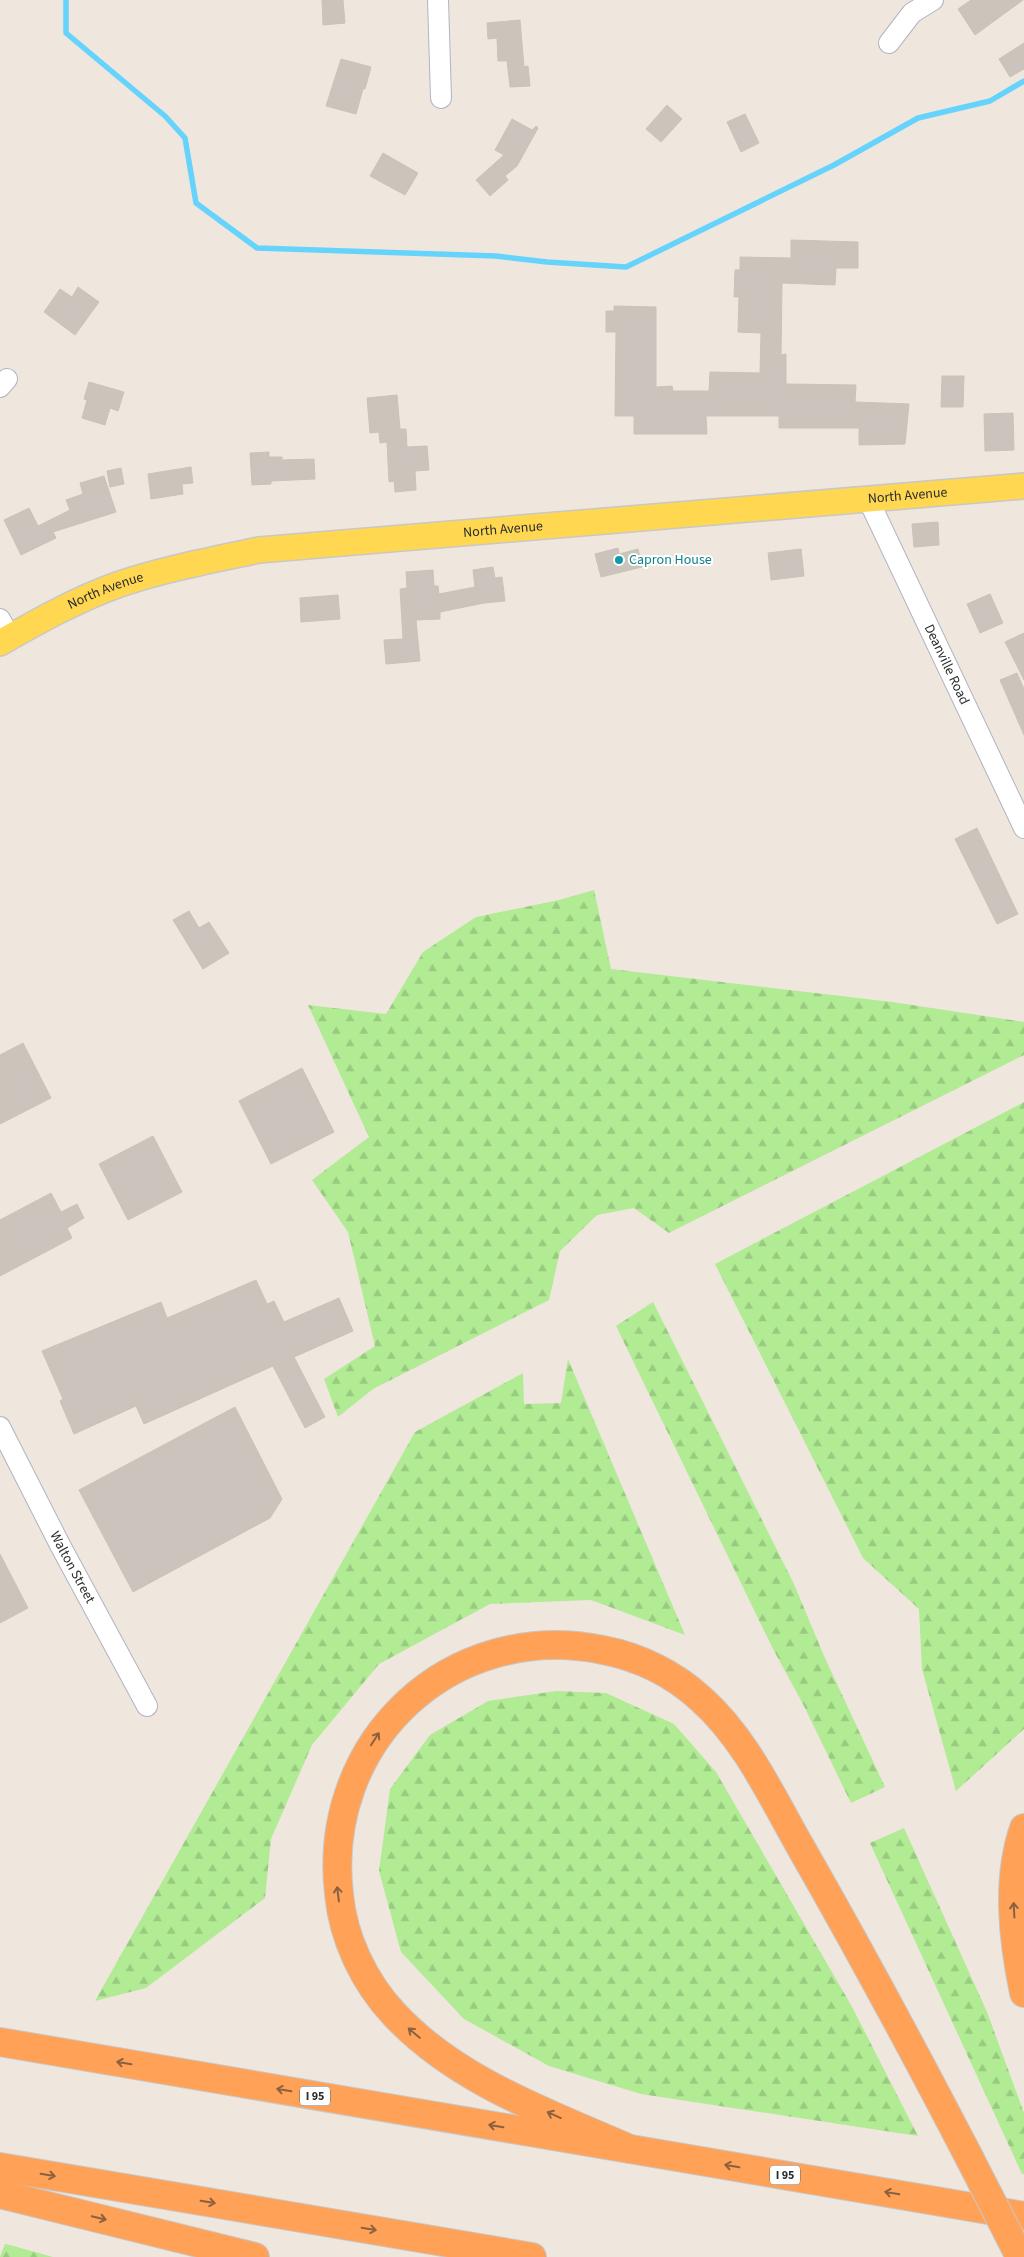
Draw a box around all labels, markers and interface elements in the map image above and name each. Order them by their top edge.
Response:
street label: North Avenue [867,482,948,509]
street label: North Avenue [462,516,544,543]
place label: Capron House [629,550,712,570]
marker: Capron House [613,554,625,566]
street label: North Avenue [64,567,146,615]
street label: Deanville Road [919,621,974,708]
street label: Walton Street [45,1528,100,1607]
one-way arrow [370,1733,380,1747]
one-way arrow [333,1886,343,1902]
one-way arrow [1009,1903,1018,1919]
one-way arrow [408,2027,421,2039]
one-way arrow [116,2058,132,2068]
one-way arrow [276,2085,292,2095]
road number: I 95 [300,2086,330,2106]
one-way arrow [547,2110,562,2120]
one-way arrow [488,2121,504,2131]
one-way arrow [725,2161,741,2171]
road number: I 95 [770,2166,800,2184]
one-way arrow [40,2171,56,2181]
one-way arrow [885,2188,901,2198]
one-way arrow [200,2198,216,2208]
one-way arrow [90,2214,106,2223]
one-way arrow [360,2225,376,2235]

